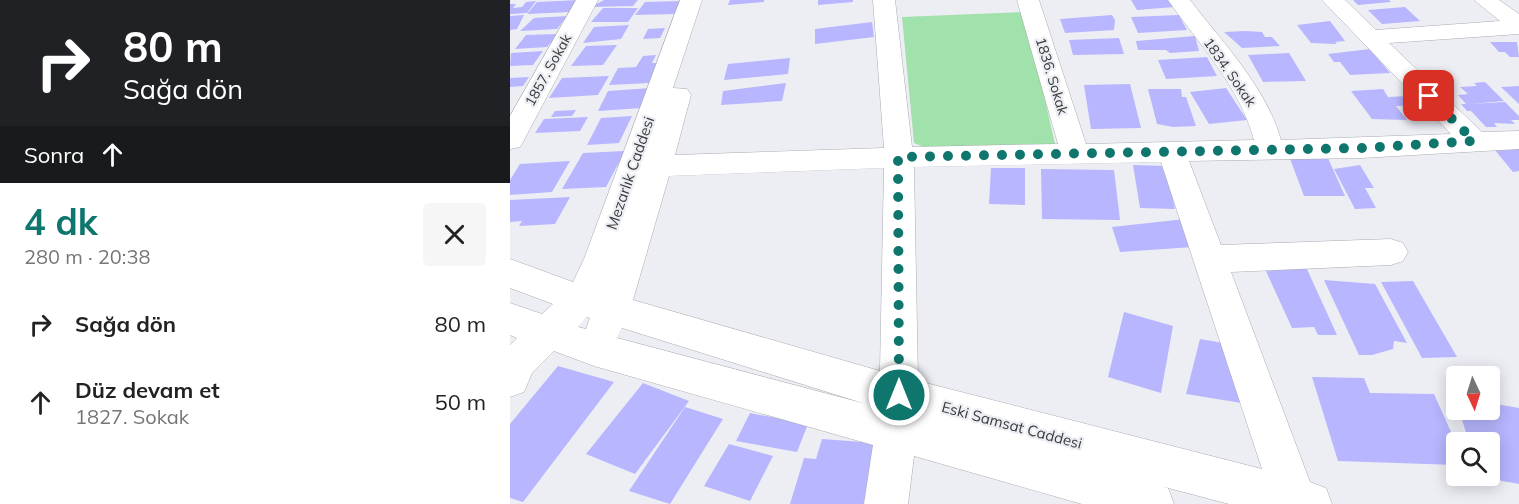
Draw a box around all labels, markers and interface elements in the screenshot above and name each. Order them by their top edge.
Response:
text: 80 m [123,20,223,73]
icon: right [24,24,102,102]
street label: 1857. Sokak [521,30,576,109]
street label: 1834. Sokak [1200,34,1261,111]
street label: 1836. Sokak [1032,35,1073,118]
pin [1403,70,1454,121]
text: Sağa dön [123,72,243,106]
icon: arrive [1412,79,1445,112]
street label: Mezarlık Caddesi [602,114,658,232]
icon: ahead [96,138,129,171]
text: Sonra [24,141,84,169]
text: 4 dk [24,199,98,244]
button: close [423,203,486,266]
text: 280 m · 20:38 [24,244,150,269]
icon: right [24,308,57,341]
text: Sağa dön [75,310,176,338]
text: 80 m [435,310,486,338]
position arrow [867,363,931,427]
north arrow [1446,366,1500,420]
map controls [1446,366,1500,486]
text: Düz devam et [75,376,220,404]
icon: ahead [24,386,57,419]
text: 50 m [435,388,486,416]
street label: Eski Samsat Caddesi [940,397,1084,453]
text: 1827. Sokak [75,404,189,429]
button: search [1446,432,1500,486]

